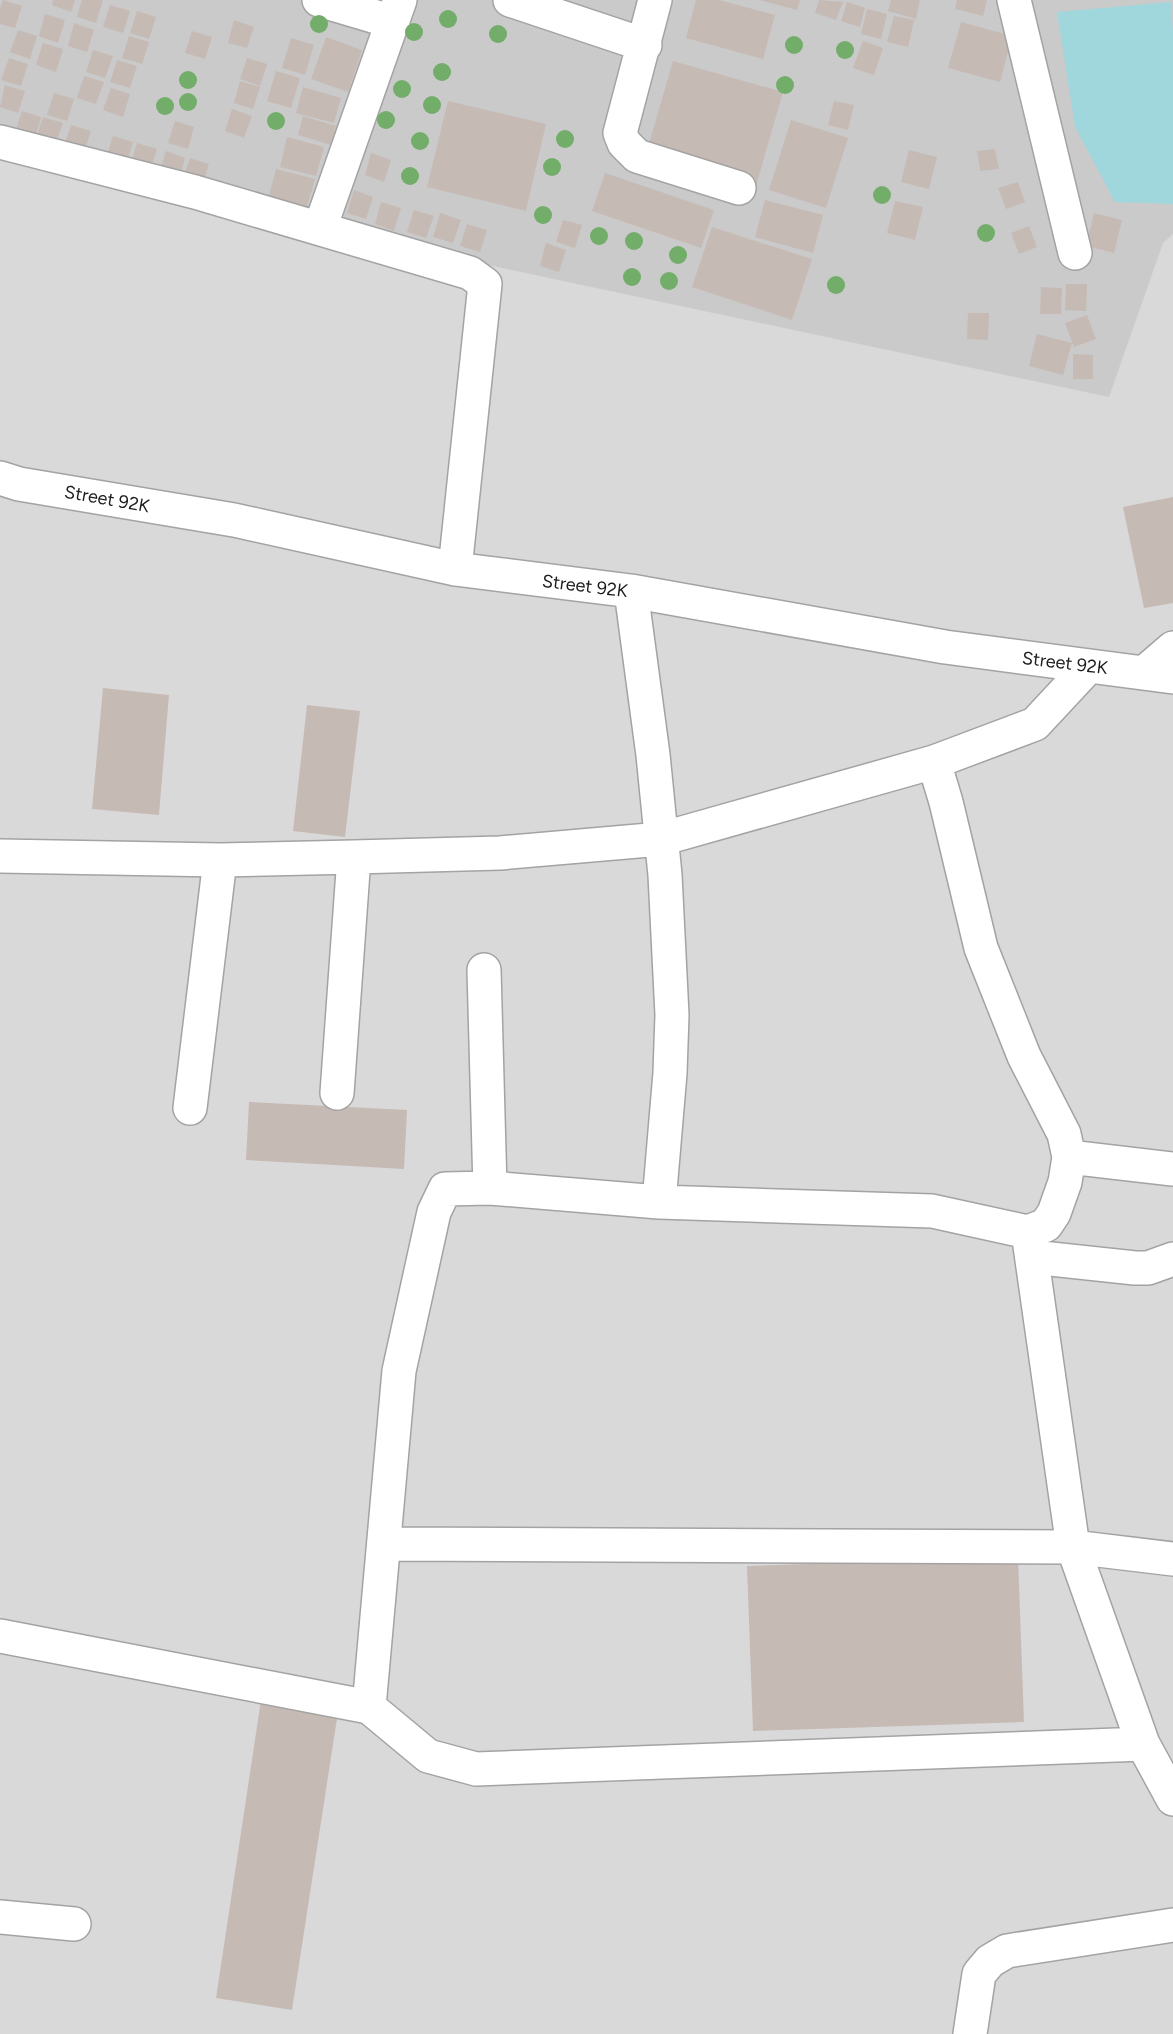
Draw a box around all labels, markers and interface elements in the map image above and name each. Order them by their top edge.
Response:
street label: Street 92K [63,481,151,517]
street label: Street 92K [541,570,629,602]
street label: Street 92K [1021,647,1109,679]

